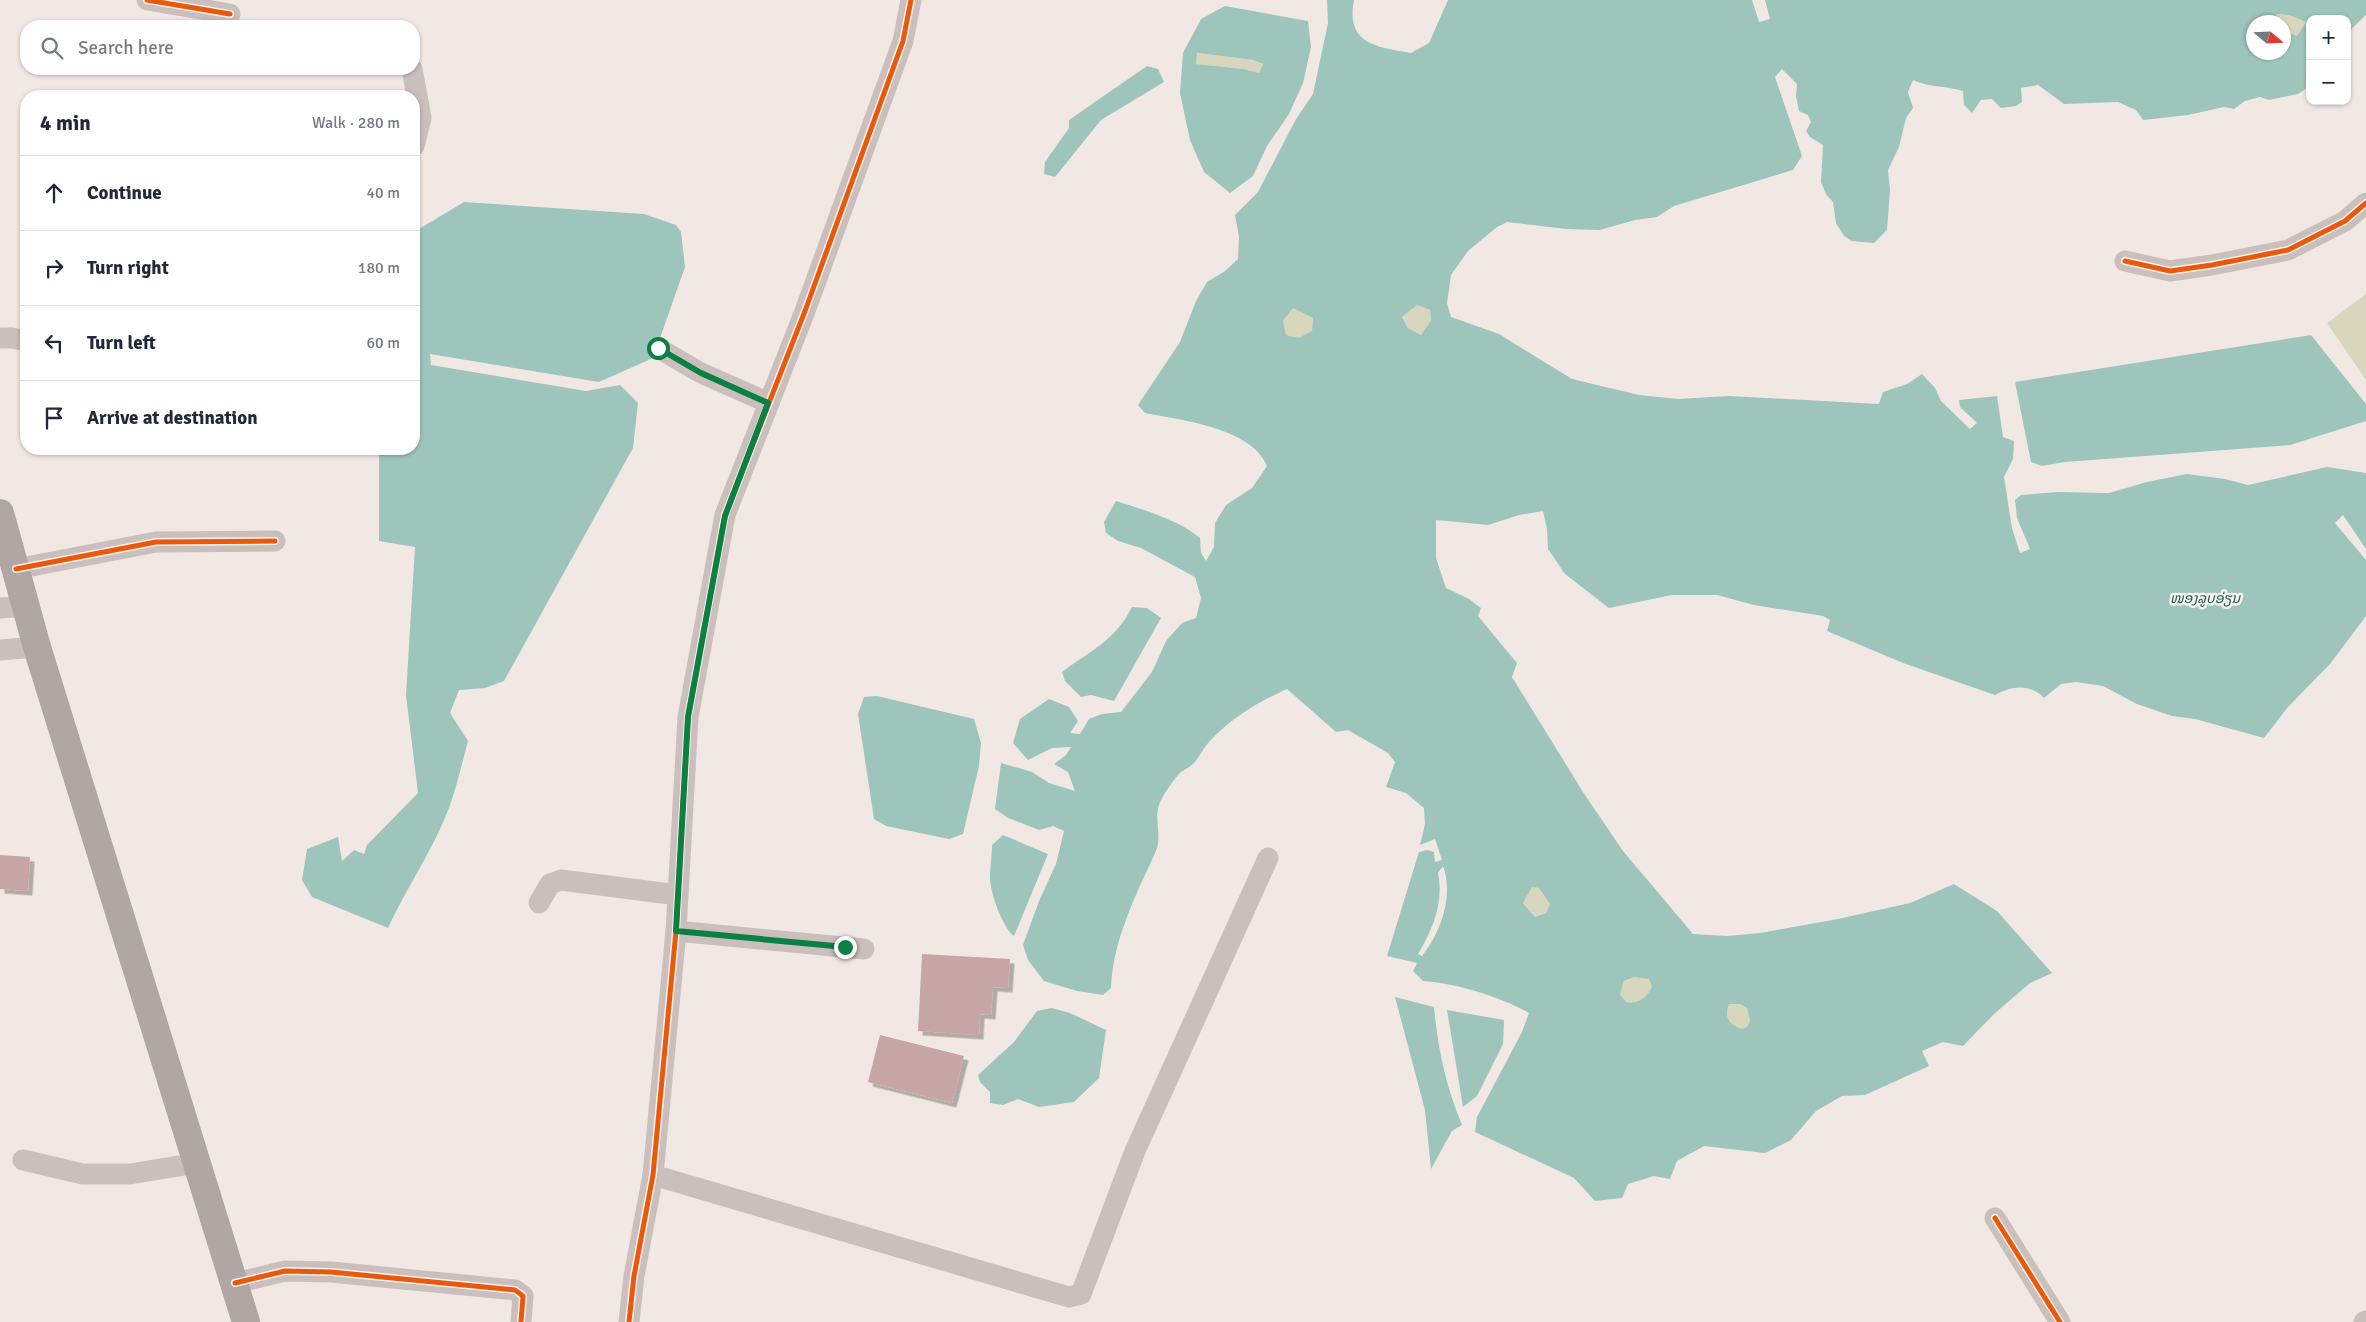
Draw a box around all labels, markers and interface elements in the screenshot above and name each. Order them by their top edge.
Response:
north arrow [2246,15,2291,60]
map controls [2306,15,2351,105]
button: + [2306,15,2351,60]
search box [20,20,420,75]
icon: search [38,34,66,62]
text: Search here [78,36,174,60]
button: − [2306,60,2351,105]
text: 4 min [40,110,91,136]
text: Walk · 280 m [312,113,400,133]
icon: ahead [40,179,68,207]
text: Continue [87,181,162,205]
text: 40 m [366,183,400,203]
icon: right [40,254,68,282]
text: Turn right [87,256,169,280]
text: 180 m [358,258,400,278]
icon: left [40,329,68,357]
text: Turn left [87,331,156,355]
text: 60 m [366,333,400,353]
route start [647,337,670,360]
icon: arrive [40,404,68,432]
text: Arrive at destination [87,406,258,430]
water label: ໜອງລູບອ່ຽນ [2170,590,2241,607]
route end [834,936,857,959]

